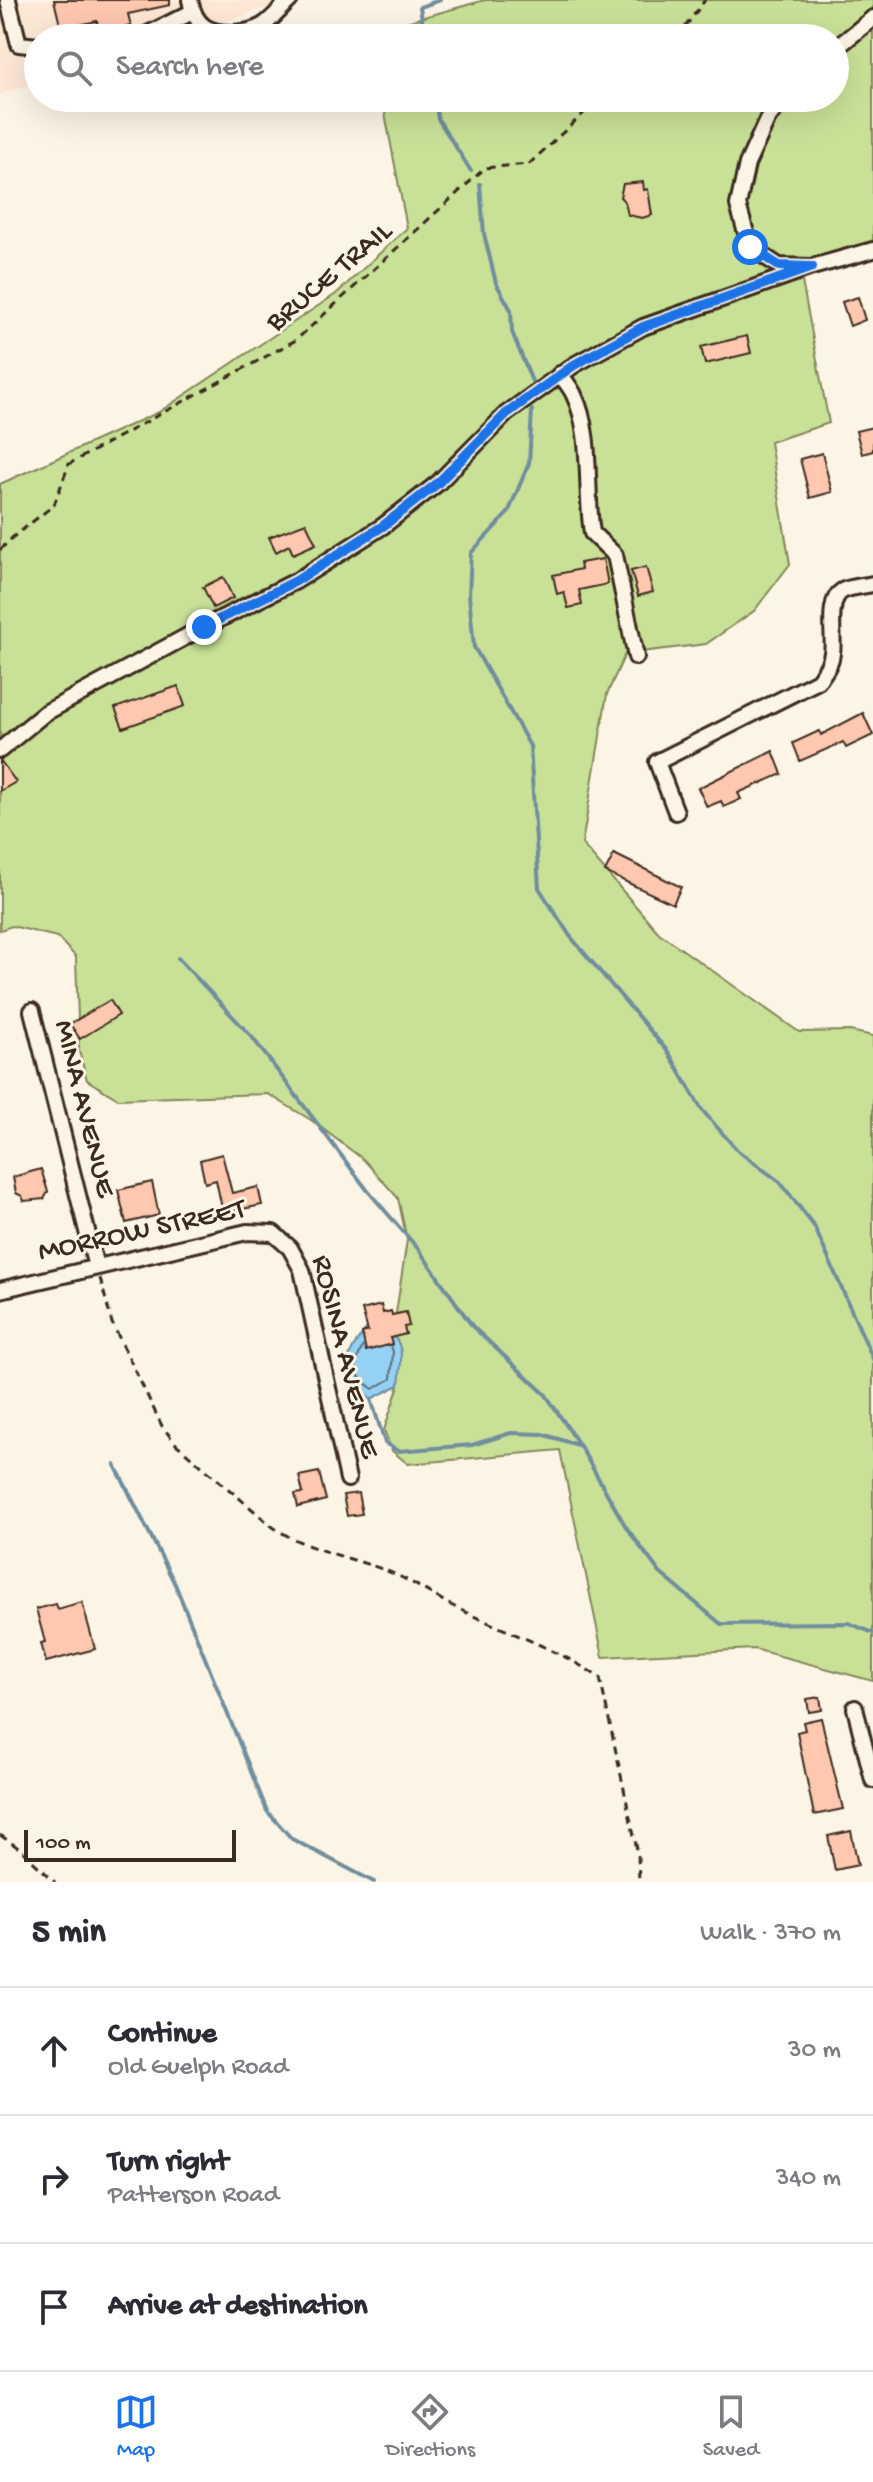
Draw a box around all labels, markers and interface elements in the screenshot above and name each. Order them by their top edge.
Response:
search box [24,24,849,112]
icon: search [52,46,96,90]
text: Search here [116,51,264,86]
street label: BRUCE TRAIL [259,215,401,341]
route start [732,229,768,265]
route end [186,609,222,645]
street label: MINA AVENUE [44,1017,122,1202]
street label: MORROW STREET [35,1193,250,1271]
street label: ROSINA AVENUE [302,1252,386,1463]
scale bar [24,1826,236,1862]
text: 100 m [36,1831,91,1857]
text: 5 min [32,1914,106,1954]
text: Walk · 370 m [700,1919,841,1950]
text: Continue [108,2018,217,2053]
icon: ahead [32,2029,76,2073]
text: 30 m [788,2036,841,2067]
text: Old Guelph Road [108,2053,288,2084]
text: Turn right [108,2146,228,2181]
icon: right [32,2157,76,2201]
text: 340 m [776,2164,841,2195]
text: Patterson Road [108,2181,279,2212]
icon: arrive [32,2285,76,2329]
text: Arrive at destination [108,2290,368,2325]
tab: Map [114,2390,158,2464]
tab: Directions [386,2390,475,2464]
tab: Saved [703,2390,759,2464]

